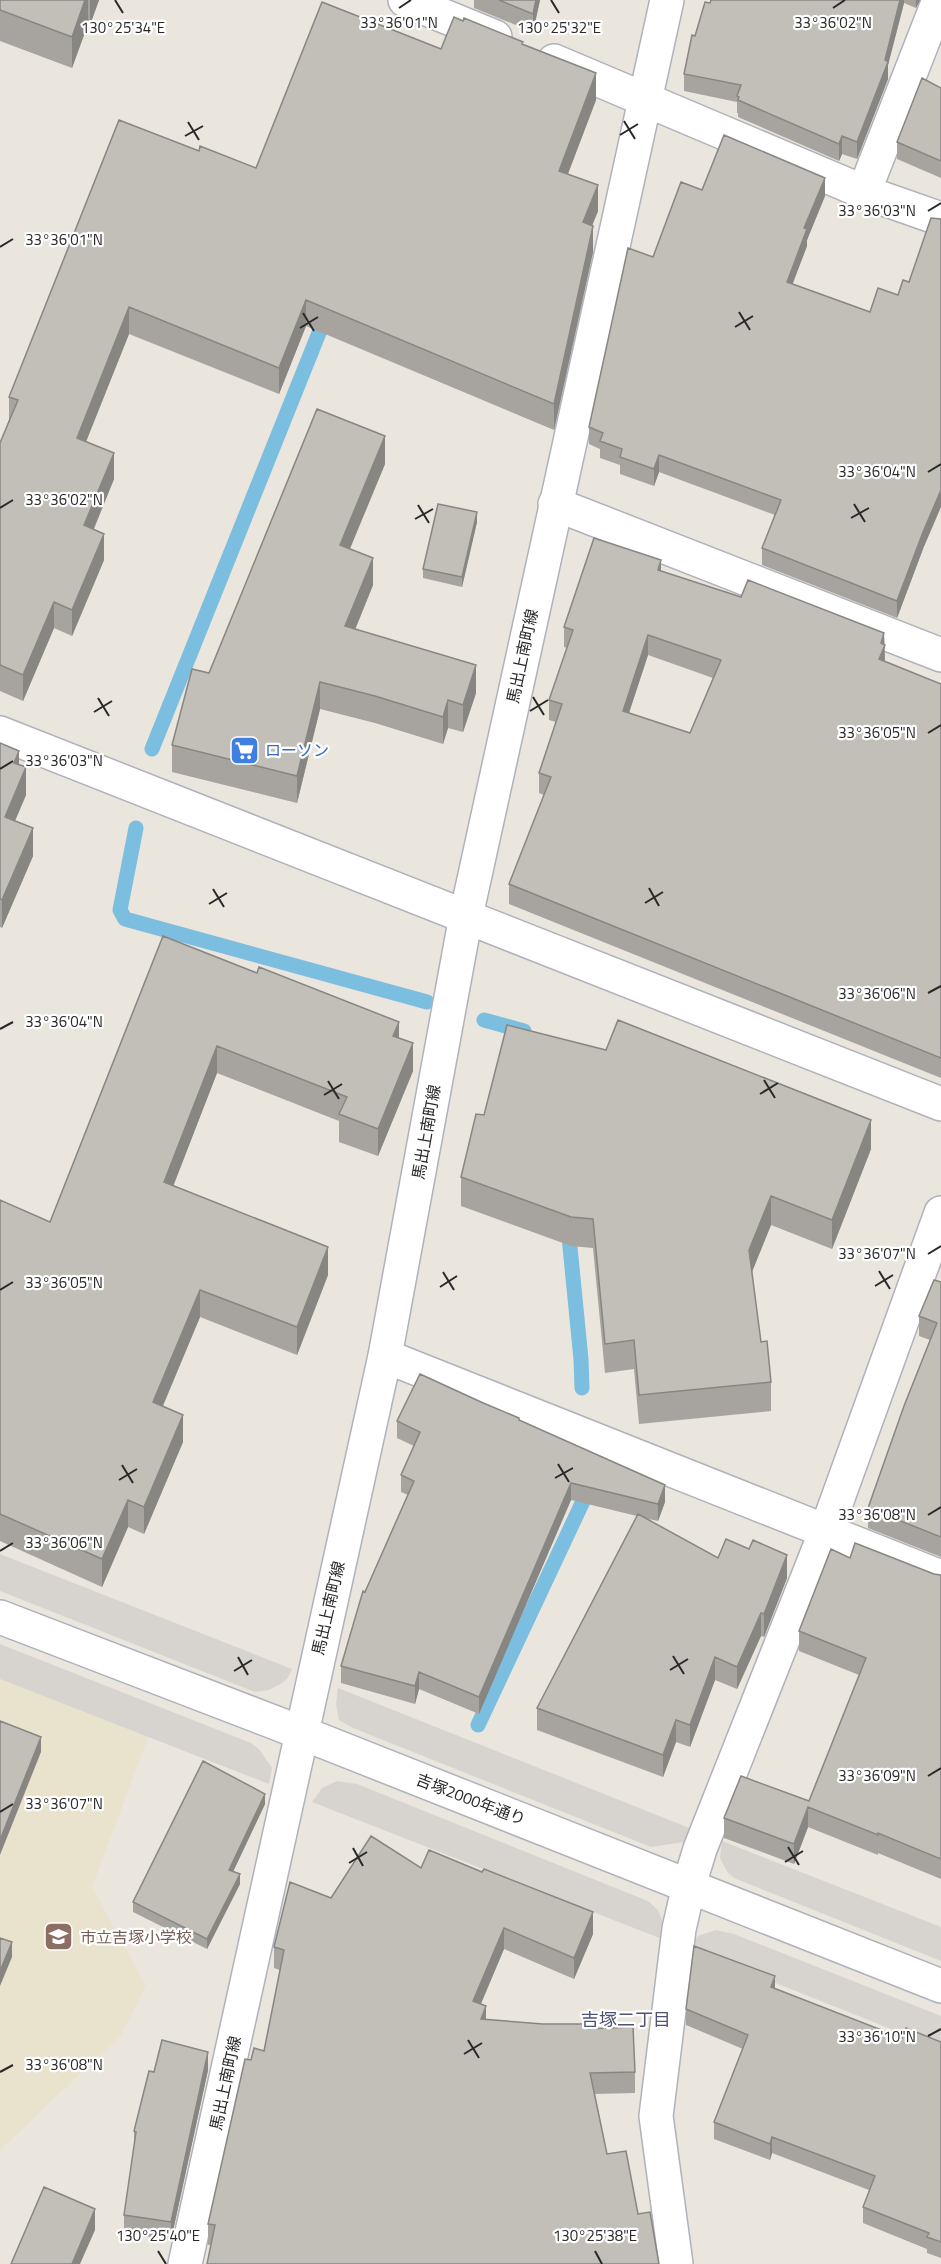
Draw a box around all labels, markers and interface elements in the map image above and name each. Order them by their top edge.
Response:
text: 33°36'01"N [360,11,438,34]
text: 33°36'02"N [794,11,872,34]
text: 130°25'34"E [81,16,165,39]
text: 130°25'32"E [517,16,601,39]
text: 33°36'03"N [838,199,916,222]
text: 33°36'01"N [25,228,103,251]
text: 33°36'04"N [838,460,916,483]
text: 33°36'02"N [25,488,103,511]
street label: 馬出上南町線 [500,607,544,705]
text: 33°36'05"N [838,721,916,744]
supermarket icon: ローソン [228,734,260,766]
place label: ローソン [265,738,329,762]
text: 33°36'03"N [25,749,103,772]
text: 33°36'06"N [838,982,916,1005]
text: 33°36'04"N [25,1010,103,1033]
street label: 馬出上南町線 [406,1083,446,1181]
text: 33°36'07"N [838,1242,916,1265]
text: 33°36'05"N [25,1271,103,1294]
text: 33°36'08"N [838,1503,916,1526]
text: 33°36'06"N [25,1531,103,1554]
street label: 馬出上南町線 [306,1559,350,1657]
text: 33°36'09"N [838,1764,916,1787]
street label: 吉塚2000年通り [413,1767,529,1831]
text: 33°36'07"N [25,1792,103,1815]
school or university icon: 市立吉塚小学校 [43,1921,75,1953]
place label: 市立吉塚小学校 [80,1925,192,1949]
district label: 吉塚二丁目 [581,2006,671,2033]
text: 33°36'10"N [838,2025,916,2048]
street label: 馬出上南町線 [203,2034,247,2132]
text: 33°36'08"N [25,2053,103,2076]
text: 130°25'40"E [116,2224,200,2247]
text: 130°25'38"E [553,2224,637,2247]

